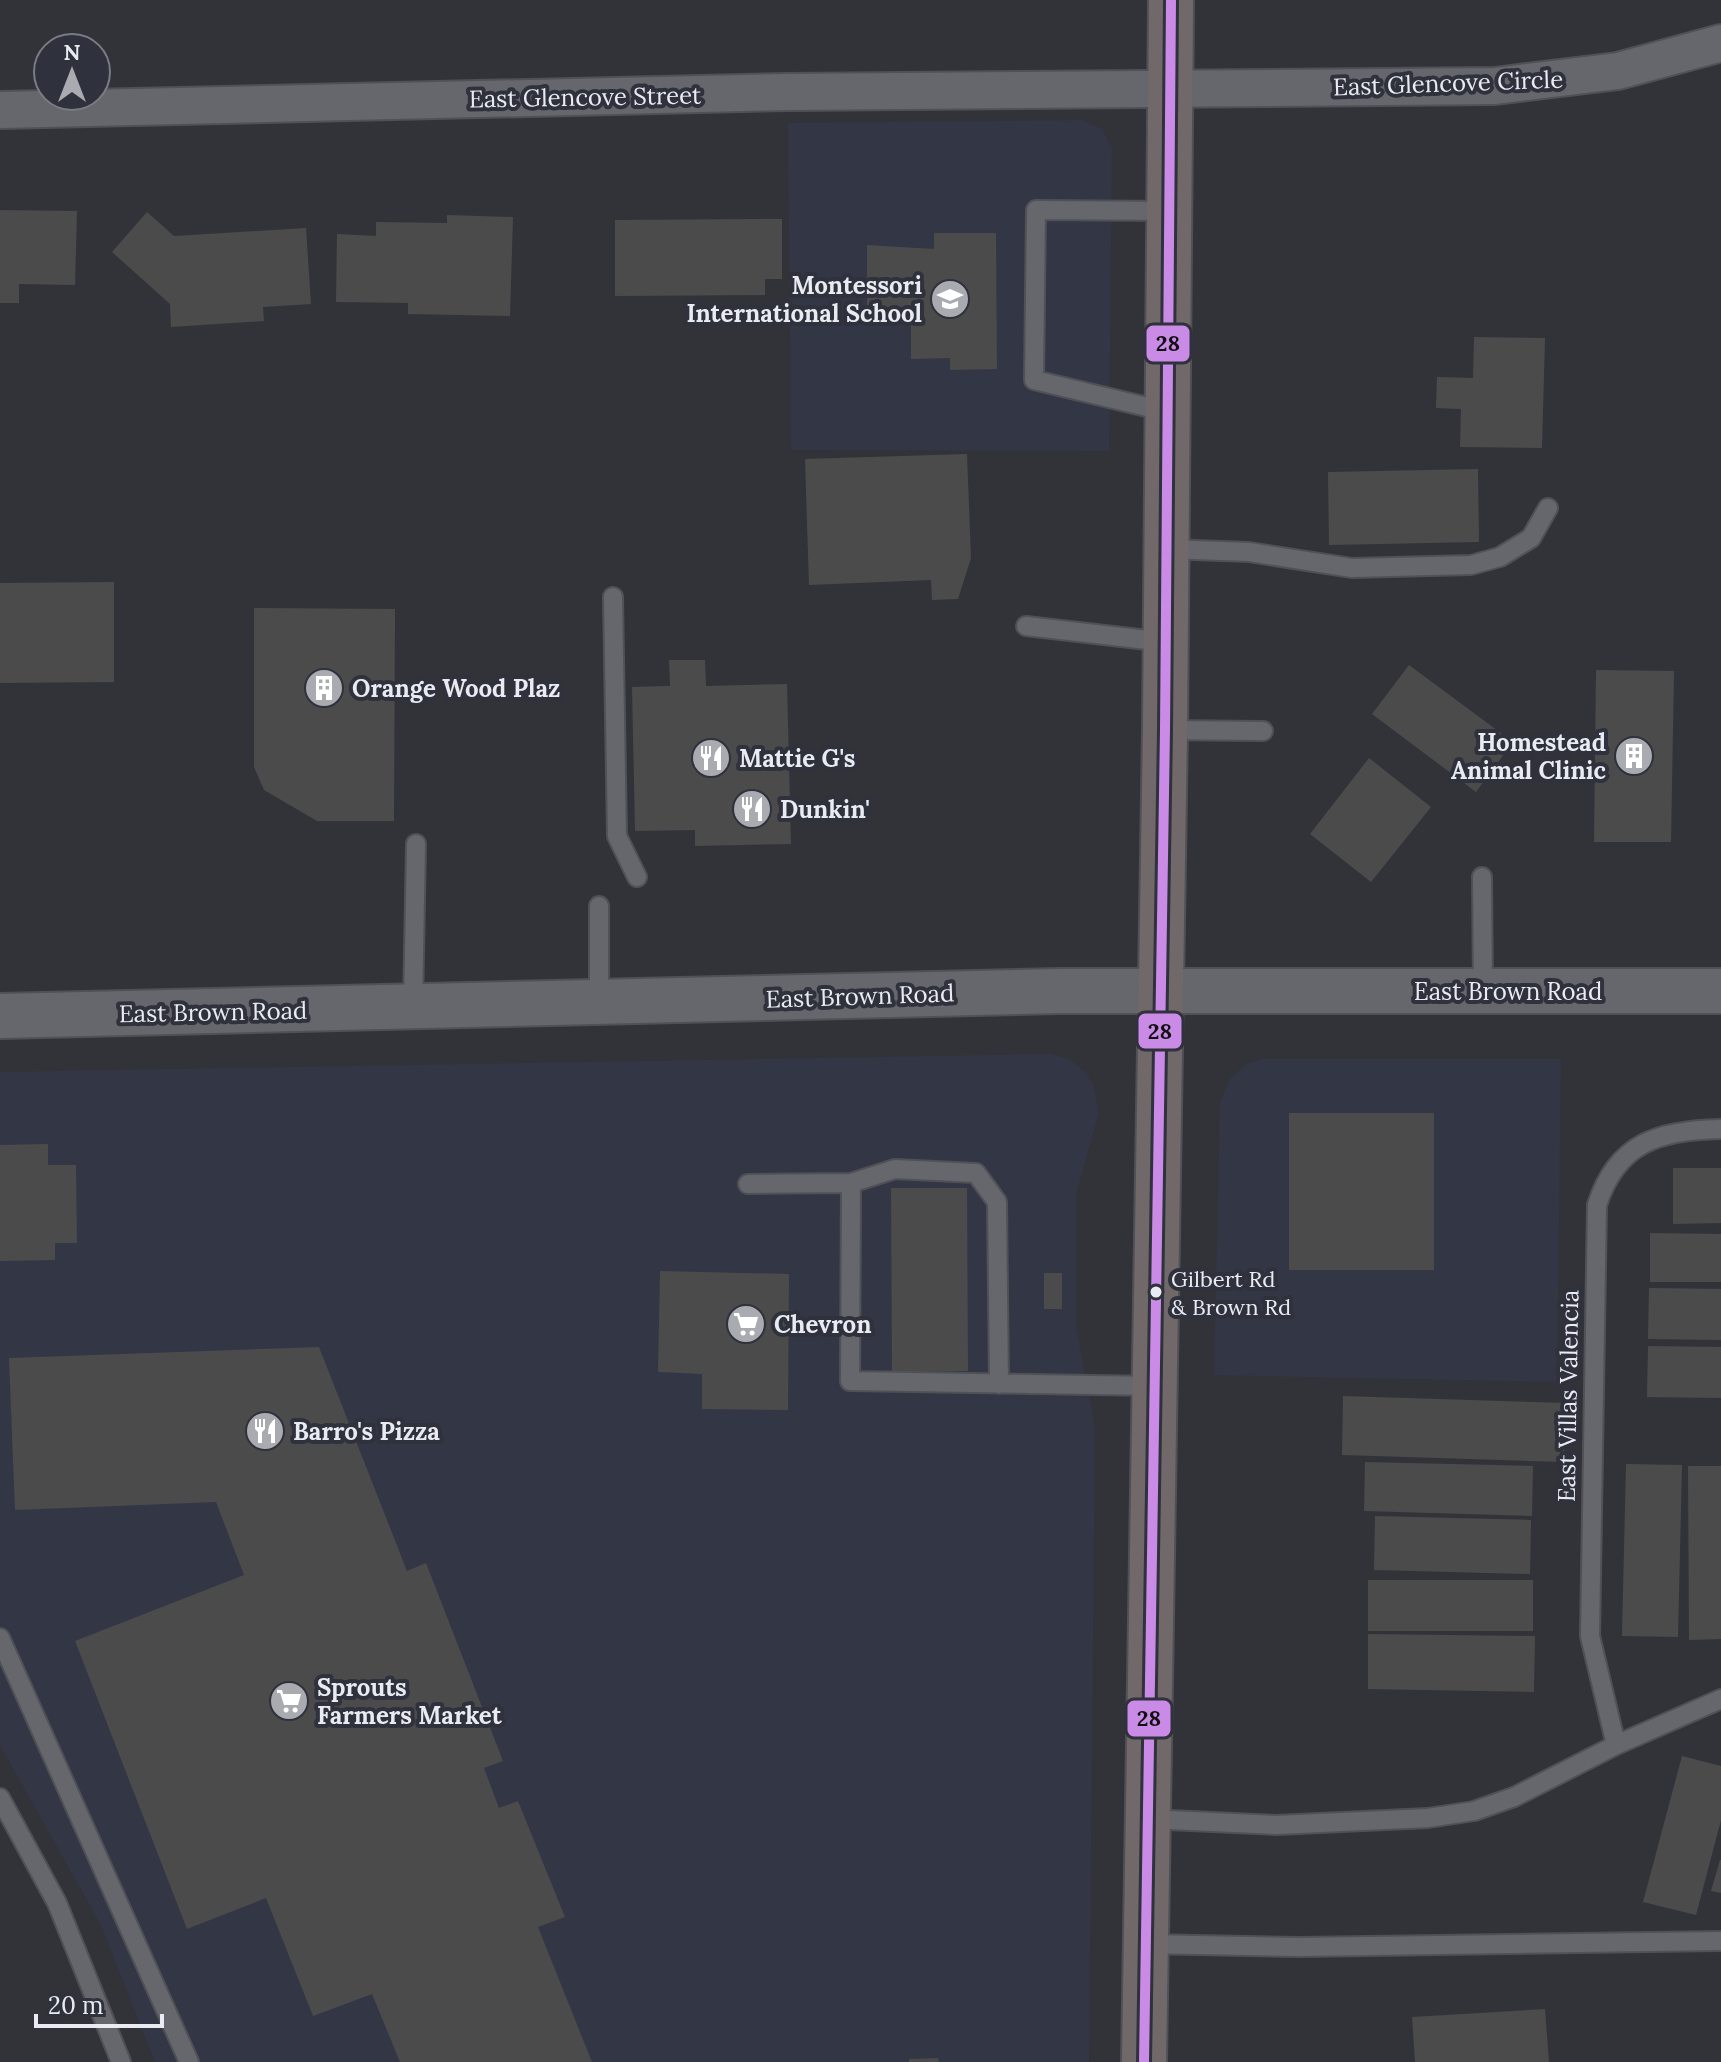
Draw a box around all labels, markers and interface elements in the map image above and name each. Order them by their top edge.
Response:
north arrow [32,32,112,112]
text: N [63,38,81,66]
street label: East Glencove Circle [1332,63,1564,103]
street label: East Glencove Street [469,79,702,115]
place label: Montessori International School [686,270,922,329]
school or university icon: Montessori International School [929,278,971,320]
line badge: 28 [1145,324,1191,363]
text: 28 [1156,329,1180,357]
building icon: Orange Wood Plaz [303,667,345,709]
place label: Orange Wood Plaz [352,673,560,704]
place label: Homestead Animal Clinic [1451,727,1607,786]
building icon: Homestead Animal Clinic [1613,735,1655,777]
restaurant icon: Mattie G's [690,737,732,779]
place label: Mattie G's [739,743,855,774]
restaurant icon: Dunkin' [731,788,773,830]
place label: Dunkin' [780,794,870,825]
street label: East Brown Road [1414,976,1602,1007]
street label: East Brown Road [765,977,955,1015]
street label: East Brown Road [118,995,308,1029]
line badge: 28 [1137,1012,1183,1050]
text: 28 [1148,1017,1172,1045]
place label: Gilbert Rd & Brown Rd [1171,1265,1291,1321]
marker: Gilbert Rd & Brown Rd [1148,1284,1164,1300]
street label: East Villas Valencia [1551,1290,1585,1502]
supermarket icon: Chevron [725,1303,767,1345]
place label: Chevron [774,1309,871,1340]
restaurant icon: Barro's Pizza [244,1410,286,1452]
place label: Barro's Pizza [293,1416,440,1447]
place label: Sprouts Farmers Market [317,1672,503,1731]
supermarket icon: Sprouts Farmers Market [268,1680,310,1722]
line badge: 28 [1126,1699,1172,1738]
text: 28 [1137,1704,1161,1732]
scale bar [36,1978,162,2028]
text: 20 m [48,1990,104,2021]

